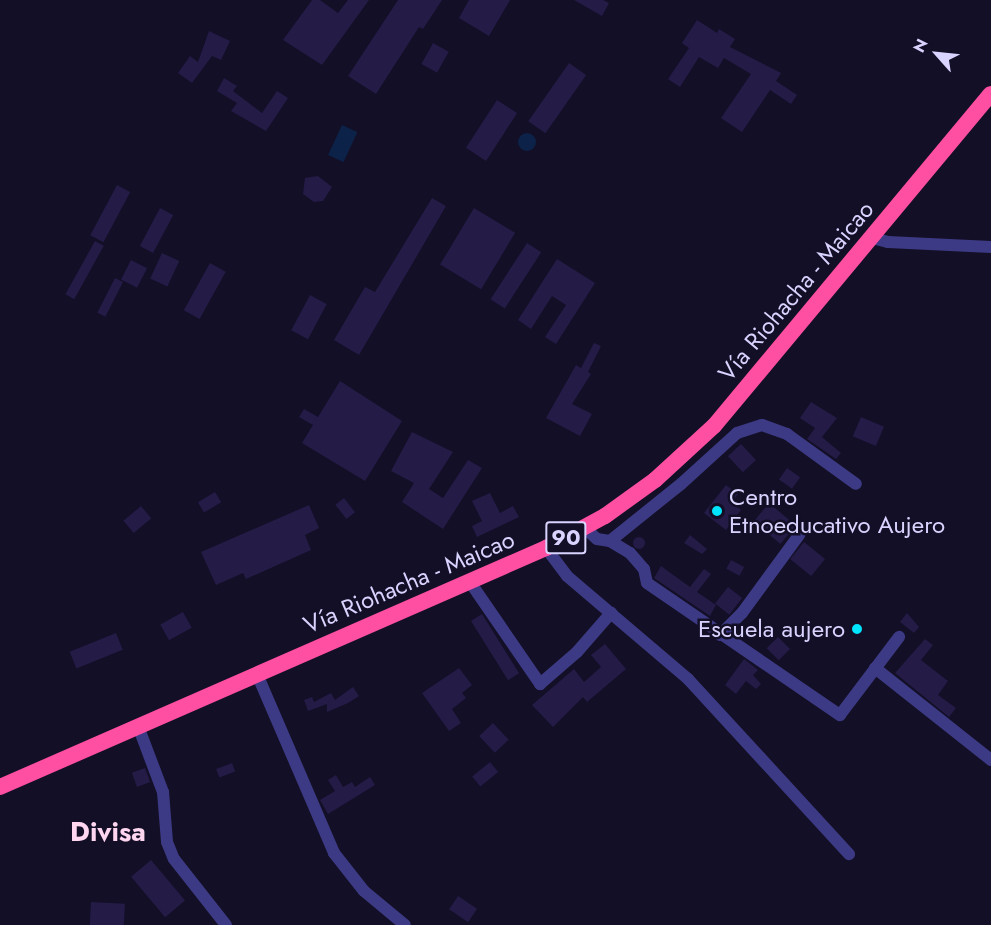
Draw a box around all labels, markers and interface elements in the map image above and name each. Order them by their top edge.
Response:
north arrow [907,24,967,84]
text: N [907,35,934,56]
street label: Vía Riohacha - Maicao [712,195,880,387]
place label: Centro Etnoeducativo Aujero [729,483,945,539]
marker: Centro Etnoeducativo Aujero [710,504,724,518]
road number: 90 [545,519,587,557]
street label: Vía Riohacha - Maicao [299,525,519,639]
place label: Escuela aujero [698,615,845,643]
marker: Escuela aujero [850,622,864,636]
district label: Divisa [70,816,146,848]

